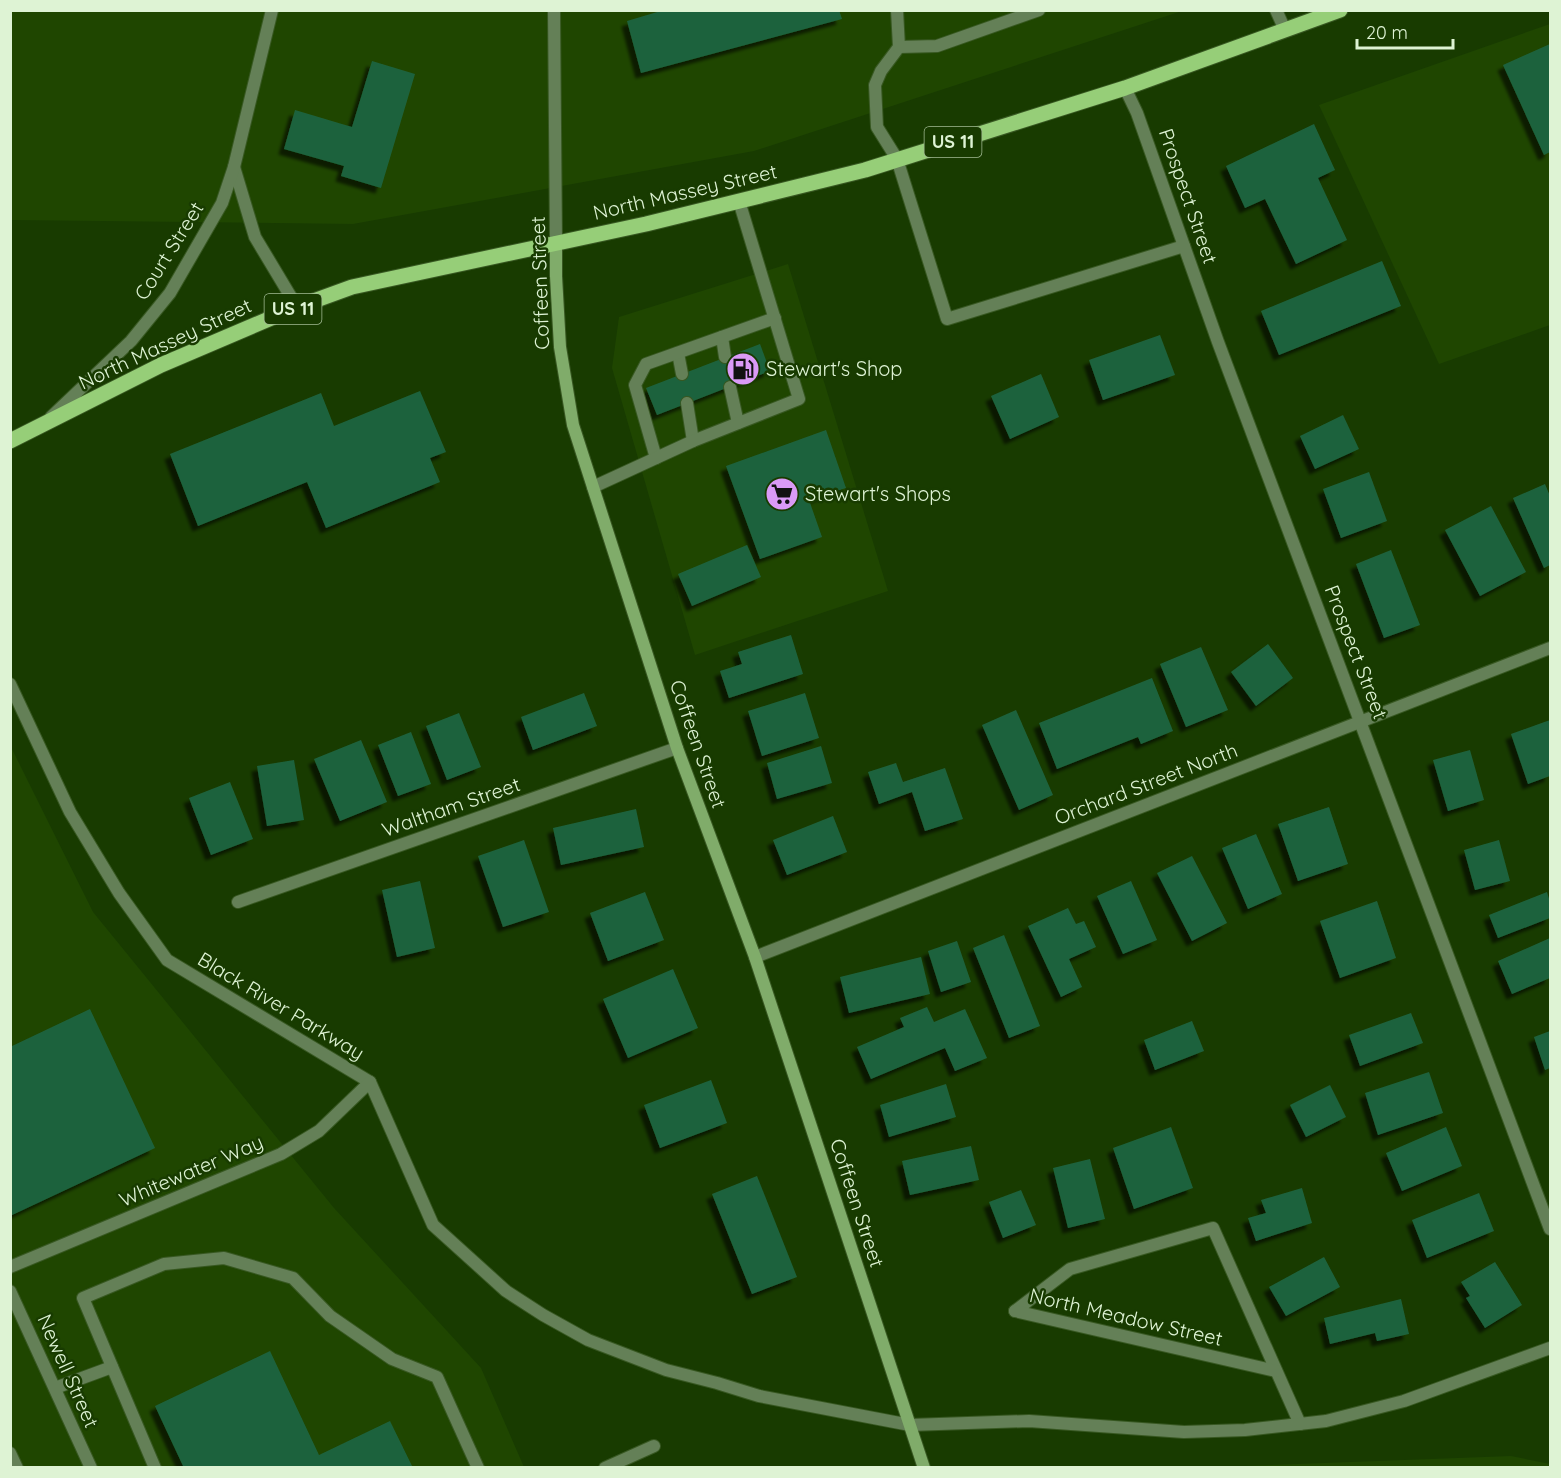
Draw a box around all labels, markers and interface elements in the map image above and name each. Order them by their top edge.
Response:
scale bar [1357,12,1453,50]
text: 20 m [1366,21,1408,44]
street label: Prospect Street [1154,125,1223,267]
road number: US 11 [924,127,982,157]
street label: North Massey Street [590,158,780,225]
street label: Court Street [129,197,209,304]
street label: Coffeen Street [525,215,554,350]
street label: North Massey Street [74,292,255,395]
road number: US 11 [264,294,322,324]
fuel station icon: Stewart's Shop [725,351,761,387]
place label: Stewart's Shop [766,356,902,381]
supermarket icon: Stewart's Shops [764,476,800,512]
place label: Stewart's Shops [805,481,951,506]
street label: Prospect Street [1319,581,1394,722]
street label: Coffeen Street [665,676,732,811]
street label: Orchard Street North [1051,737,1241,830]
street label: Waltham Street [378,771,523,842]
street label: Black River Parkway [193,946,369,1065]
street label: Whitewater Way [115,1129,267,1212]
street label: Coffeen Street [825,1135,890,1271]
street label: North Meadow Street [1027,1282,1225,1351]
street label: Newell Street [32,1310,105,1432]

